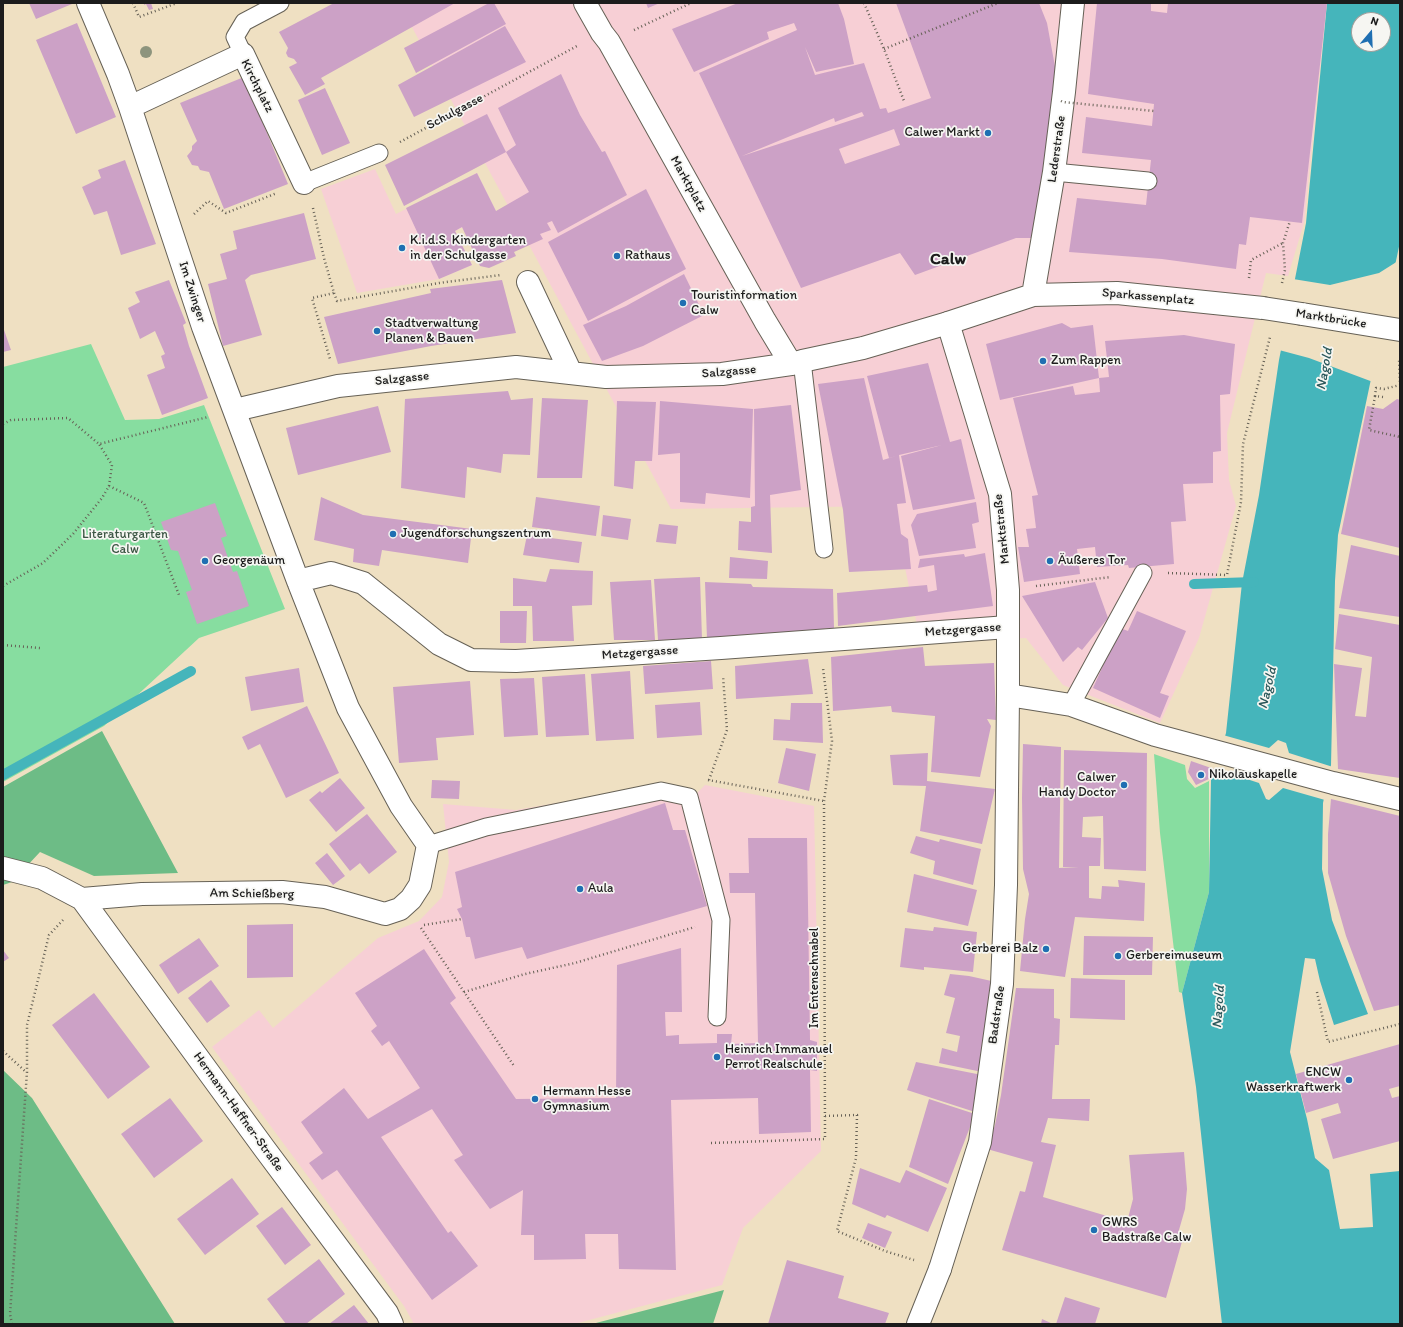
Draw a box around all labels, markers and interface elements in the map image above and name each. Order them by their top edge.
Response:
north arrow [1351,12,1391,52]
text: N [1369,14,1380,28]
street label: Kirchplatz [237,57,277,115]
street label: Schulgasse [424,91,486,133]
street label: Lederstraße [1045,114,1069,184]
place label: Calwer Markt [904,125,980,141]
marker: Calwer Markt [983,128,993,138]
street label: Marktplatz [666,153,710,215]
place label: K.i.d.S. Kindergarten in der Schulgasse [410,233,526,264]
marker: K.i.d.S. Kindergarten in der Schulgasse [397,243,407,253]
place label: Rathaus [625,248,671,264]
district label: Calw [930,250,966,270]
marker: Rathaus [612,251,622,261]
street label: Im Zwinger [175,260,209,324]
street label: Sparkassenplatz [1101,285,1195,309]
place label: Touristinformation Calw [691,288,797,319]
marker: Touristinformation Calw [678,298,688,308]
street label: Marktbrücke [1295,306,1367,332]
place label: Stadtverwaltung Planen & Bauen [385,316,478,347]
marker: Stadtverwaltung Planen & Bauen [372,326,382,336]
water label: Nagold [1313,347,1337,391]
place label: Zum Rappen [1051,353,1121,369]
marker: Zum Rappen [1038,356,1048,366]
street label: Salzgasse [701,362,757,382]
street label: Salzgasse [374,368,430,390]
street label: Marktstraße [991,493,1013,565]
place label: Jugendforschungszentrum [401,526,551,542]
park label: Literaturgarten Calw [82,527,168,558]
marker: Jugendforschungszentrum [388,529,398,539]
place label: Georgenäum [213,553,285,569]
place label: Äußeres Tor [1058,553,1125,569]
marker: Georgenäum [200,556,210,566]
marker: Äußeres Tor [1045,556,1055,566]
street label: Metzgergasse [924,620,1002,640]
street label: Metzgergasse [601,643,679,663]
water label: Nagold [1255,665,1281,711]
place label: Nikolauskapelle [1209,767,1297,783]
place label: Calwer Handy Doctor [1039,770,1116,801]
marker: Nikolauskapelle [1196,770,1206,780]
marker: Calwer Handy Doctor [1119,780,1129,790]
place label: Aula [588,881,613,897]
marker: Aula [575,884,585,894]
street label: Am Schießberg [210,885,294,903]
street label: Im Entenschnabel [807,928,823,1028]
place label: Gerberei Balz [962,941,1038,957]
marker: Gerberei Balz [1041,944,1051,954]
place label: Gerbereimuseum [1126,948,1222,964]
marker: Gerbereimuseum [1113,951,1123,961]
street label: Badstraße [985,985,1009,1045]
water label: Nagold [1209,985,1229,1029]
place label: Heinrich Immanuel Perrot Realschule [725,1042,833,1073]
street label: Hermann-Haffner-Straße [189,1049,287,1175]
marker: Heinrich Immanuel Perrot Realschule [712,1052,722,1062]
place label: ENCW Wasserkraftwerk [1246,1065,1341,1096]
marker: ENCW Wasserkraftwerk [1344,1075,1354,1085]
place label: Hermann Hesse Gymnasium [543,1084,631,1115]
marker: Hermann Hesse Gymnasium [530,1094,540,1104]
place label: GWRS Badstraße Calw [1102,1215,1191,1246]
marker: GWRS Badstraße Calw [1089,1225,1099,1235]

